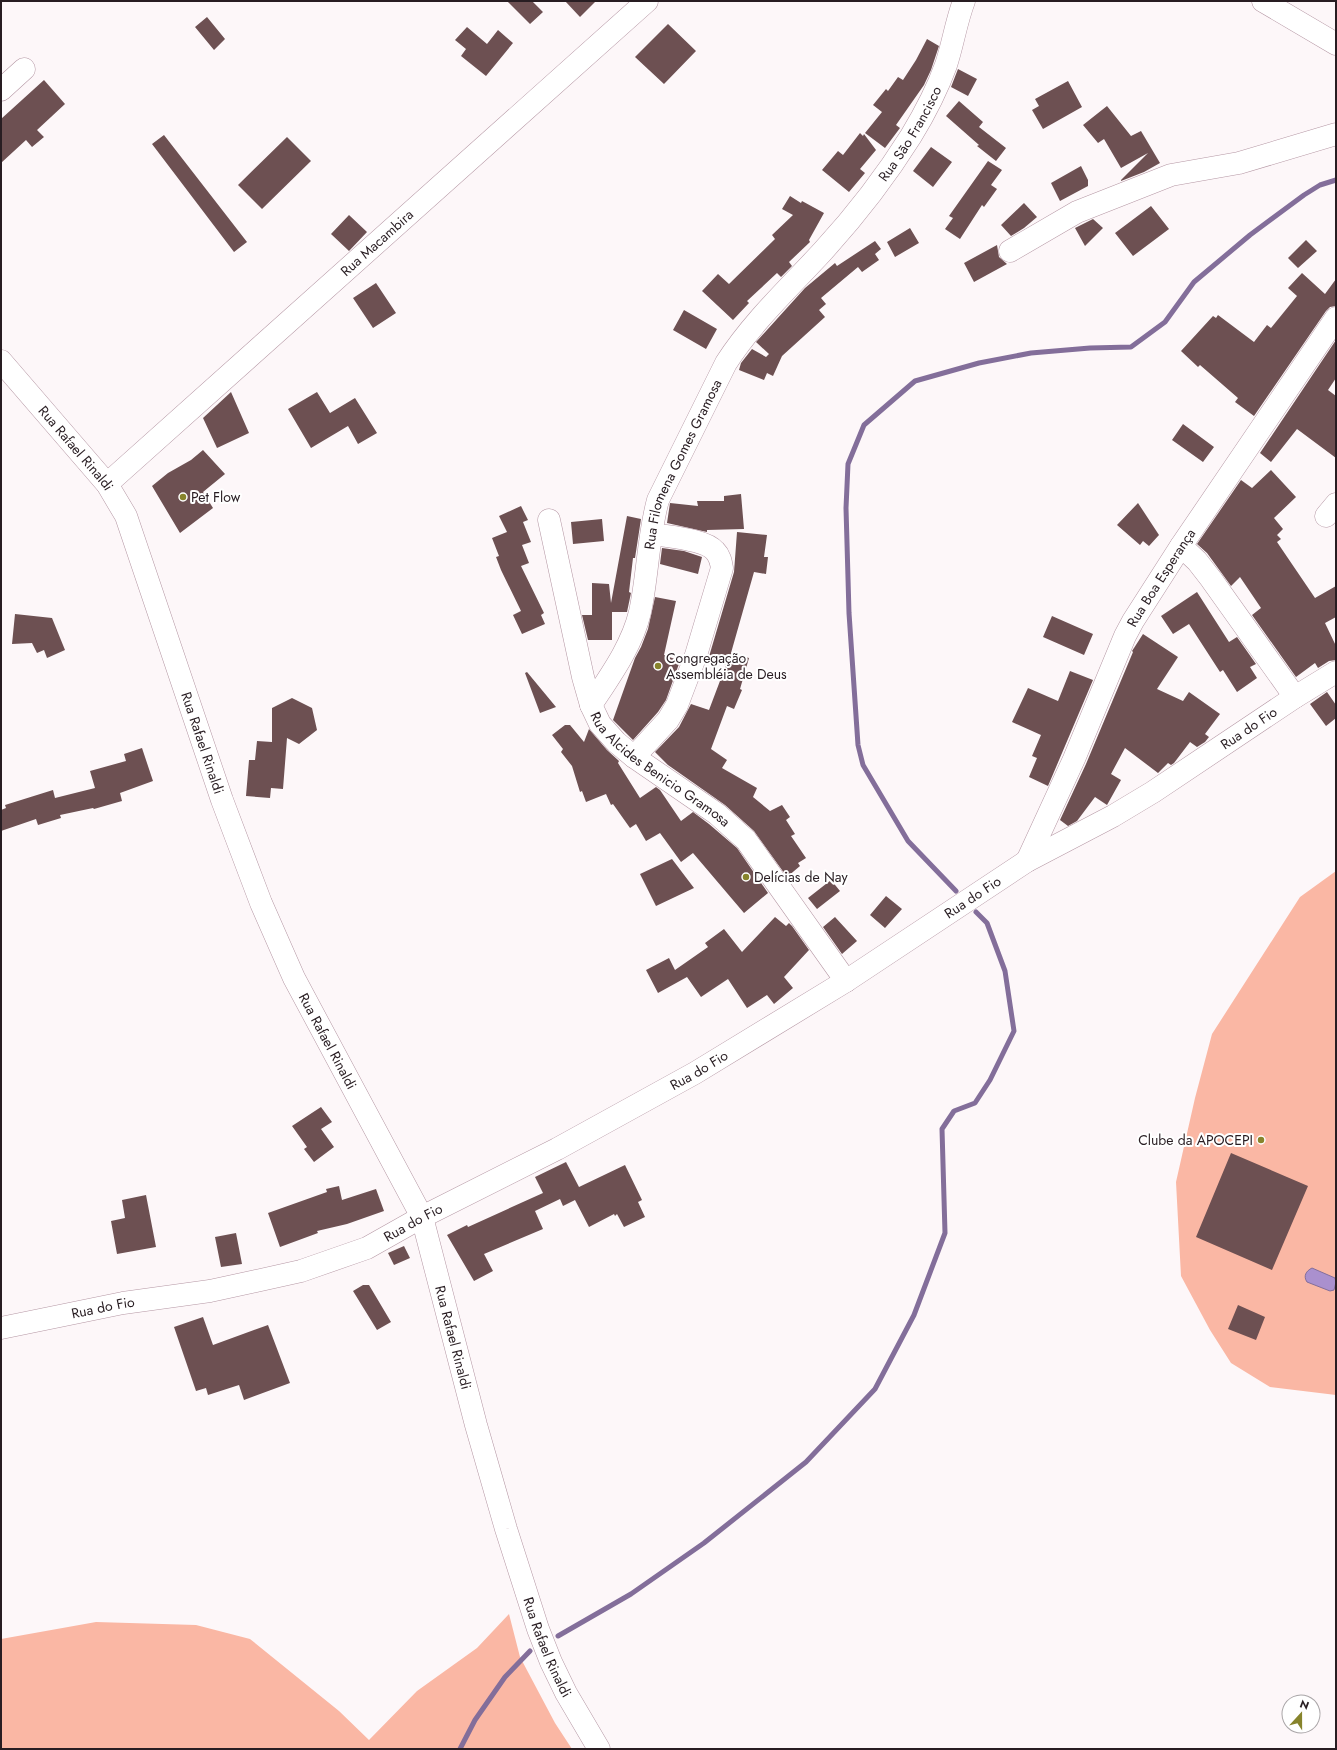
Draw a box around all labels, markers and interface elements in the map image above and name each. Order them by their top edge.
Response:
street label: Rua São Francisco [873,82,946,185]
street label: Rua Macambira [336,205,418,281]
street label: Rua Filomena Gomes Gramosa [639,376,726,551]
street label: Rua Rafael Rinaldi [34,401,119,494]
place label: Pet Flow [191,487,241,507]
marker: Pet Flow [178,492,188,502]
street label: Rua Boa Esperança [1122,524,1200,630]
place label: Congregação Assembléia de Deus [666,648,787,684]
marker: Congregação Assembléia de Deus [653,661,663,671]
street label: Rua Rafael Rinaldi [176,689,229,796]
street label: Rua do Fio [1216,702,1281,754]
street label: Rua Alcides Benicio Gramosa [586,708,735,831]
place label: Delícias de Nay [754,867,848,887]
street label: Rua do Fio [940,871,1005,923]
marker: Delícias de Nay [741,872,751,882]
street label: Rua Rafael Rinaldi [294,989,362,1093]
street label: Rua do Fio [666,1045,732,1095]
place label: Clube da APOCEPI [1138,1130,1253,1150]
marker: Clube da APOCEPI [1256,1135,1266,1145]
street label: Rua do Fio [380,1198,446,1247]
street label: Rua Rafael Rinaldi [430,1283,476,1392]
street label: Rua do Fio [69,1291,136,1323]
street label: Rua Rafael Rinaldi [518,1595,576,1701]
north arrow [1281,1694,1321,1734]
text: N [1298,1696,1312,1714]

